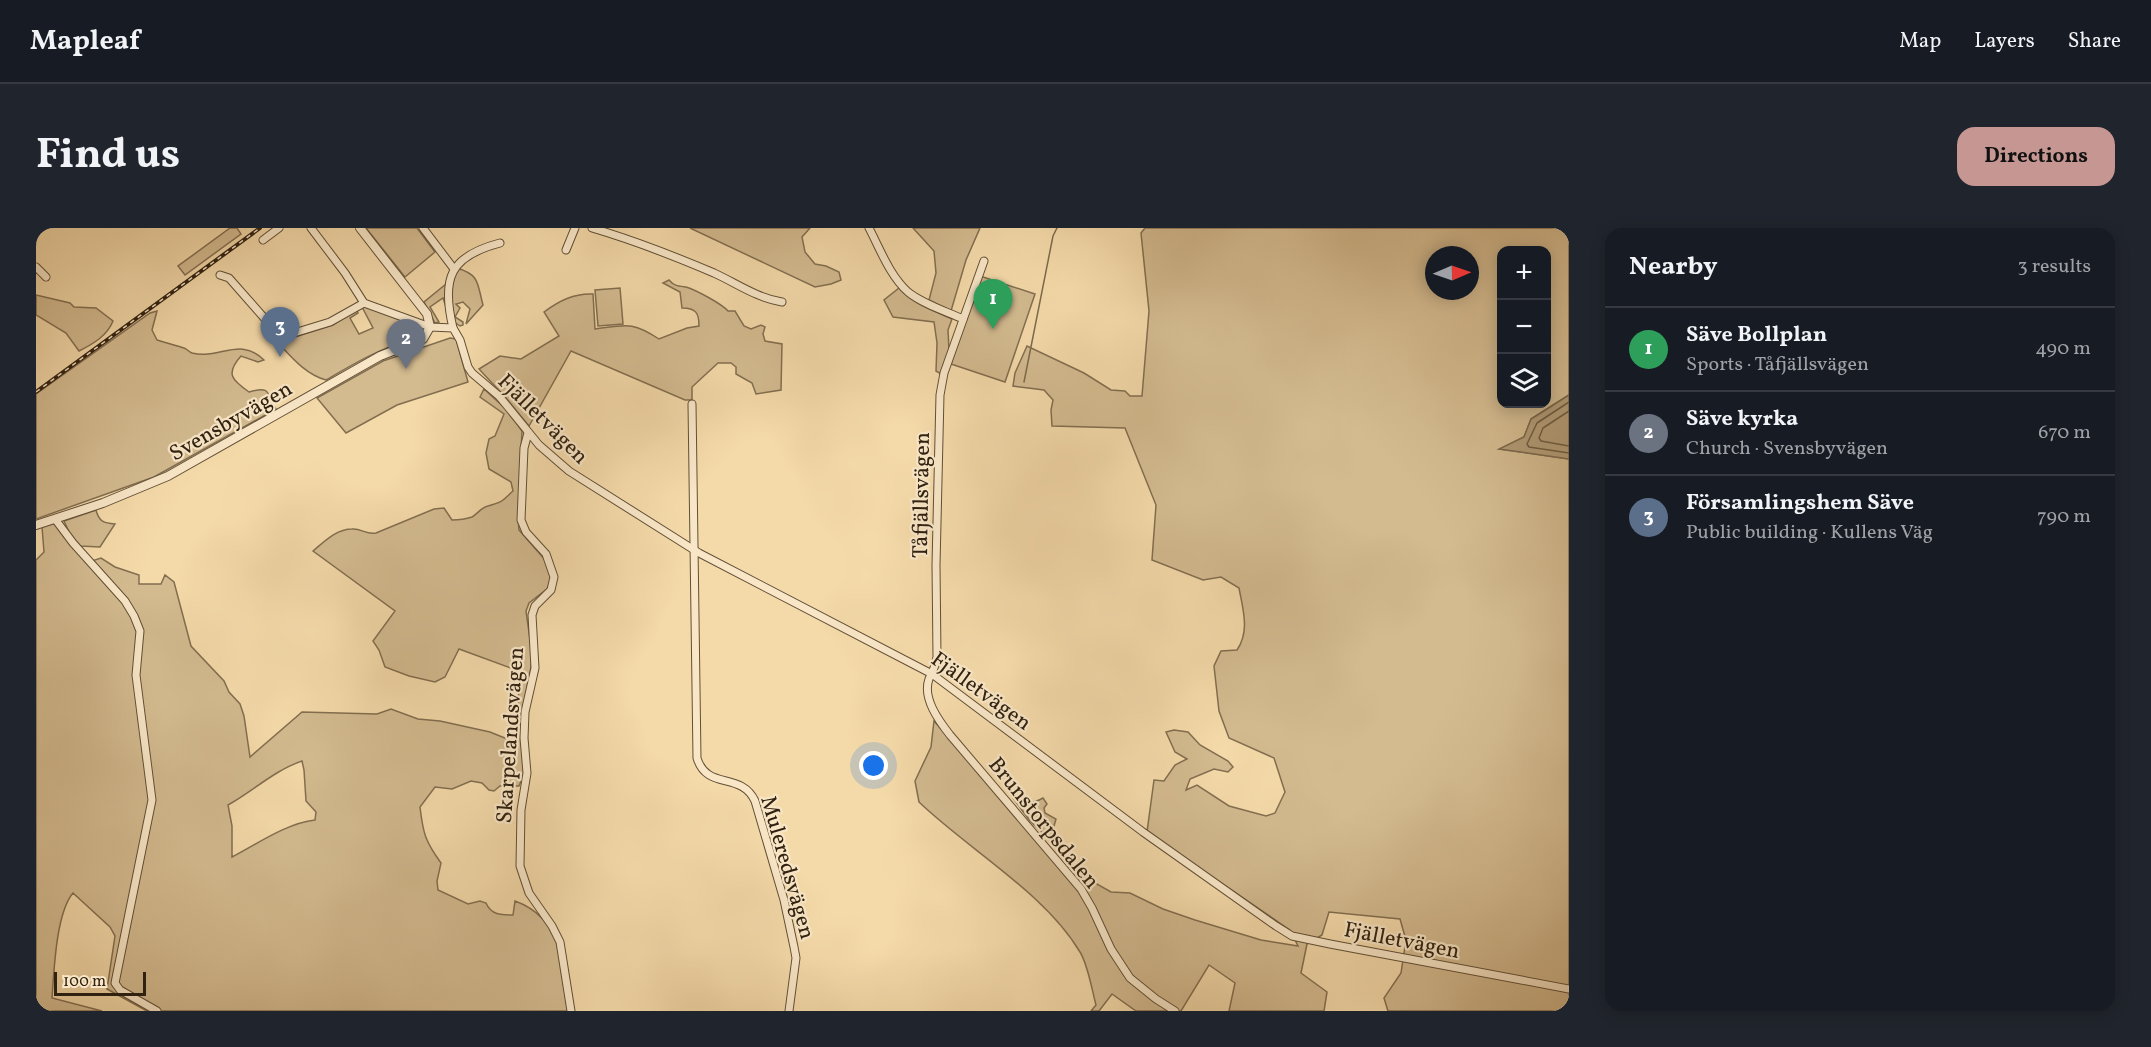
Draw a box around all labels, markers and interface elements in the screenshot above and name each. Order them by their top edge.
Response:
text: Mapleaf [30,22,140,61]
text: Map [1899,27,1941,56]
text: Layers [1974,27,2035,56]
text: Share [2068,27,2121,56]
text: Find us [36,127,180,186]
button: Directions [1957,127,2115,186]
north arrow [1425,246,1479,300]
map controls [1497,246,1551,408]
button: + [1497,246,1551,300]
text: Nearby [1629,249,1718,285]
text: 3 results [2017,253,2091,281]
pin: 1 [974,279,1012,329]
button: − [1497,300,1551,354]
pin: 3 [260,308,300,357]
pin: 2 [386,320,425,369]
text: Säve Bollplan [1686,320,1827,351]
text: 1 [1644,335,1653,363]
text: 490 m [2035,335,2091,363]
text: Sports · Tåfjällsvägen [1686,351,1869,379]
button: layers [1497,354,1551,408]
street label: Fjälletvägen [490,367,595,472]
street label: Svensbyvägen [164,374,299,470]
text: Säve kyrka [1686,404,1798,435]
text: 2 [1643,419,1654,447]
text: 670 m [2038,419,2091,447]
street label: Tåfjällsvägen [906,432,939,558]
text: Church · Svensbyvägen [1686,435,1888,463]
text: Församlingshem Säve [1686,488,1914,519]
text: 3 [1643,503,1654,531]
text: 790 m [2037,503,2091,531]
text: Public building · Kullens Väg [1686,519,1933,547]
street label: Fjälletvägen [924,645,1037,739]
street label: Skarpelandsvägen [490,646,533,824]
your location [859,751,888,780]
street label: Brunstorpsdalen [980,751,1106,896]
street label: Muleredsvägen [751,792,822,943]
street label: Fjälletvägen [1341,915,1462,968]
scale bar [54,969,146,996]
text: 100 m [63,971,106,993]

